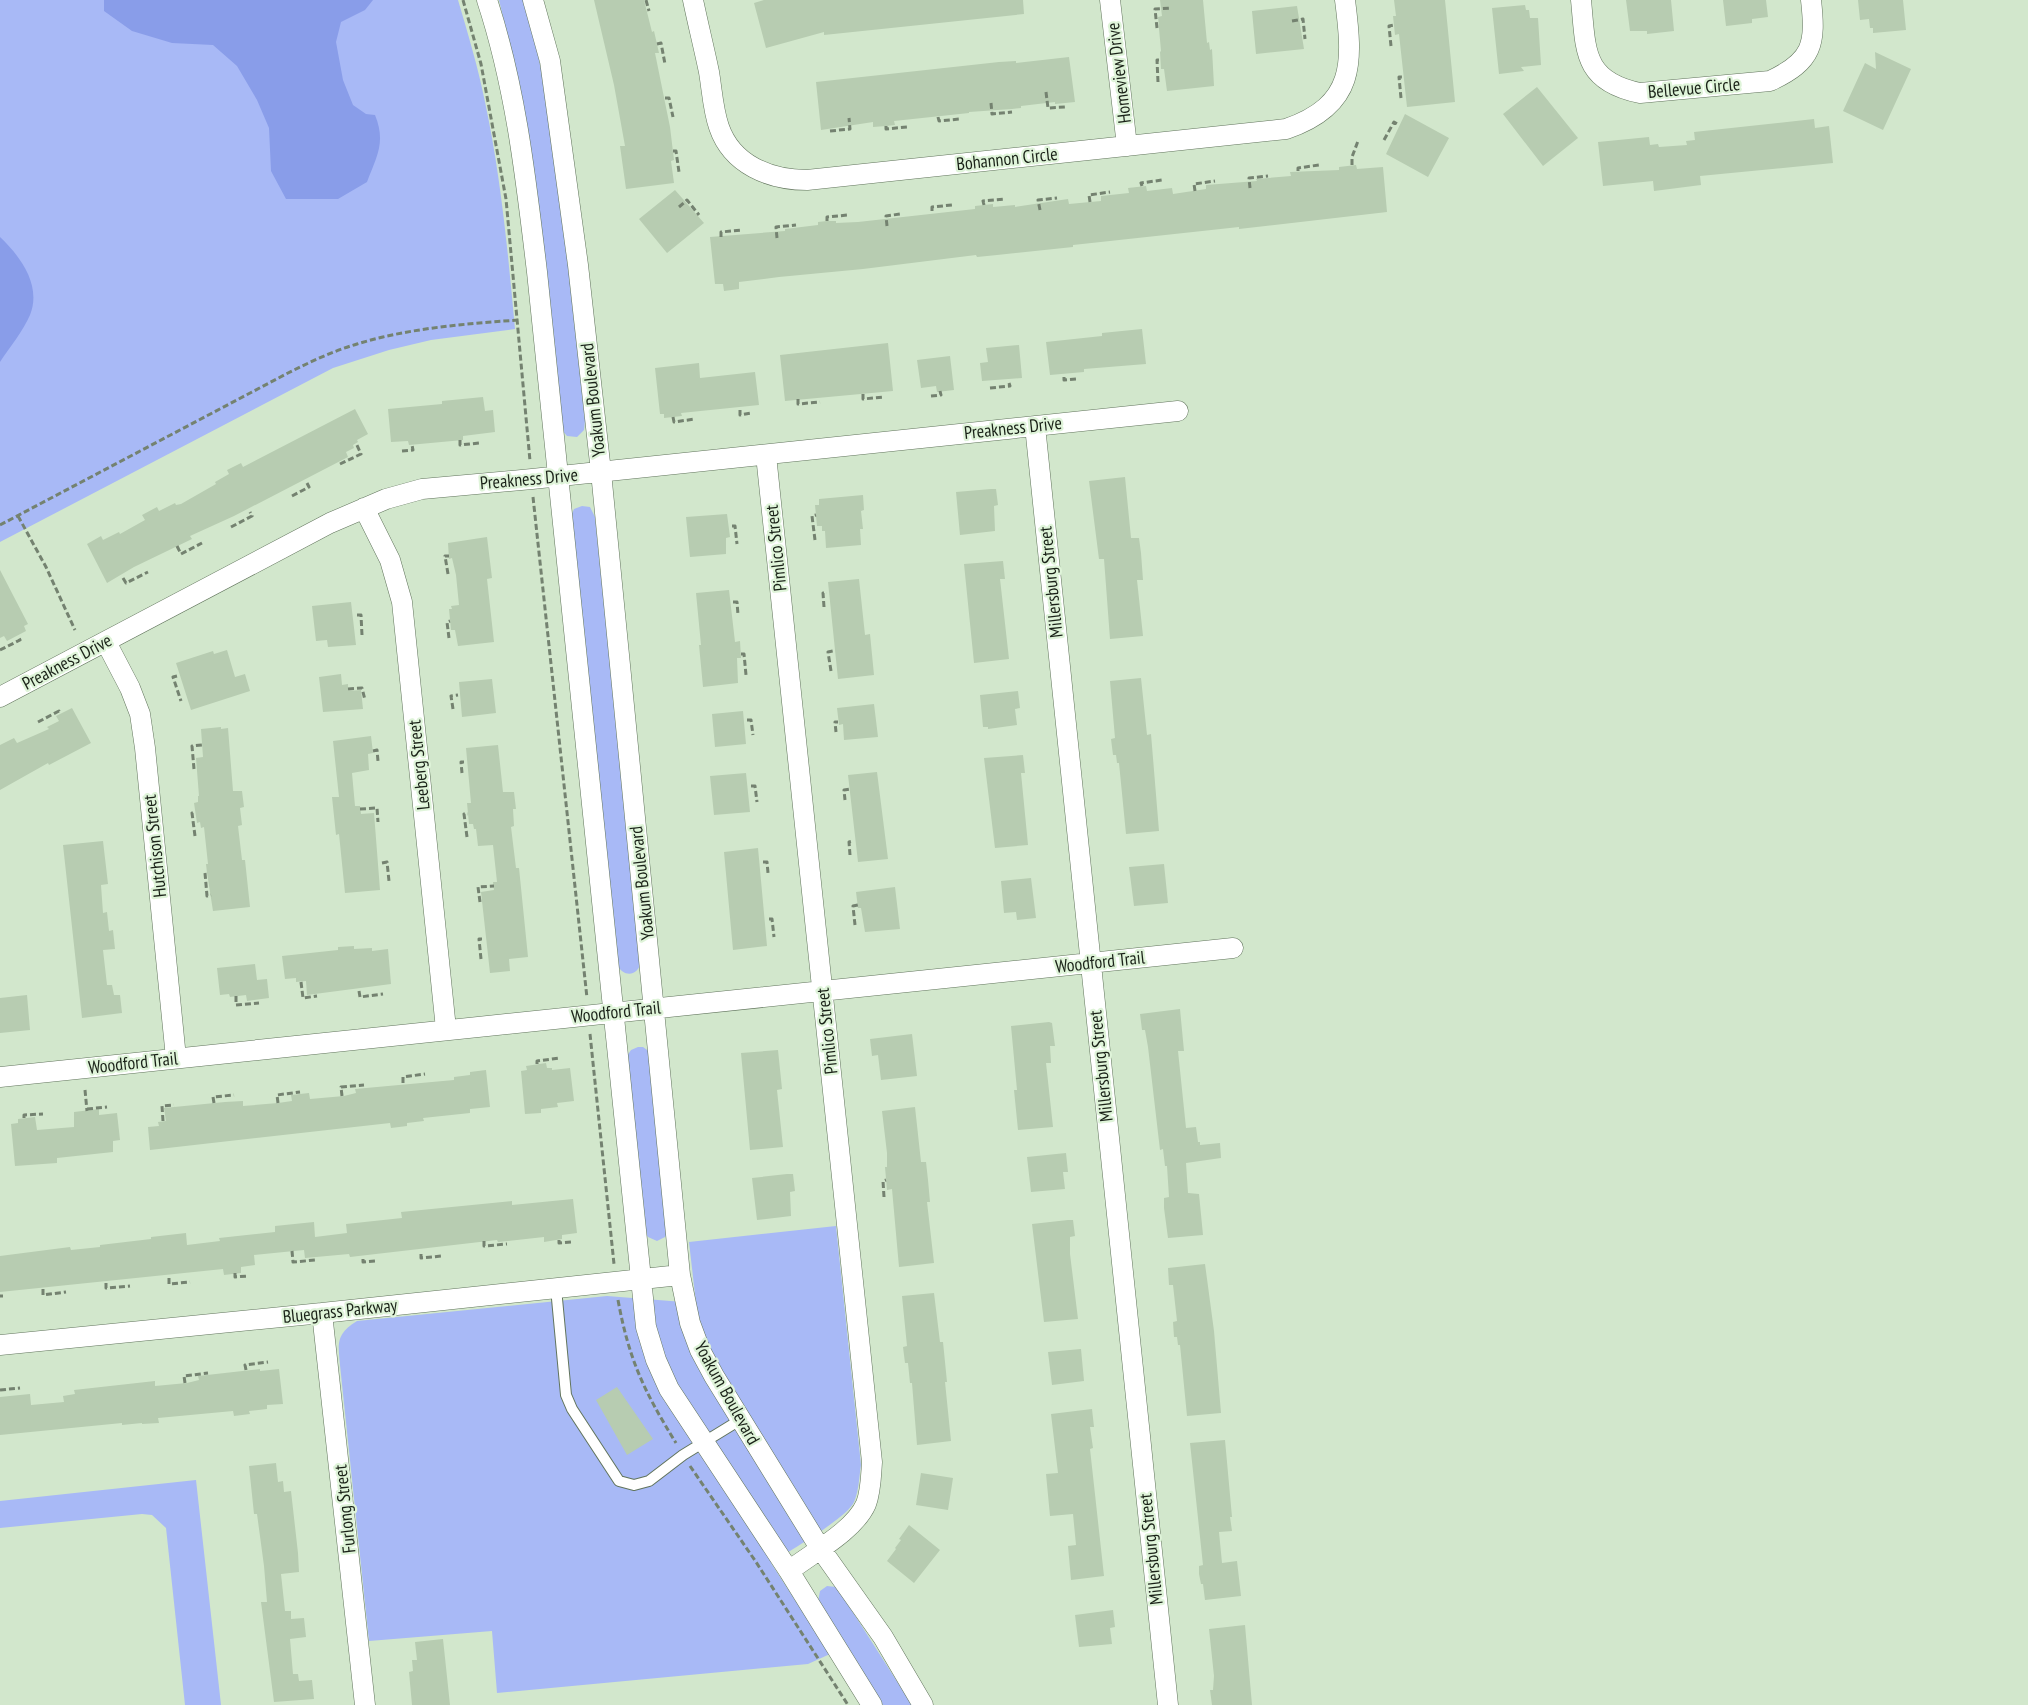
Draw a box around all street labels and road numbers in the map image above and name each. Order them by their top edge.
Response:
street label: Homeview Drive [1101,21,1136,125]
street label: Bellevue Circle [1647,72,1741,103]
street label: Bohannon Circle [955,142,1059,175]
street label: Yoakum Boulevard [575,342,610,458]
street label: Preakness Drive [963,411,1063,444]
street label: Preakness Drive [479,463,579,494]
street label: Pimlico Street [760,504,791,592]
street label: Millersburg Street [1033,525,1068,639]
street label: Preakness Drive [18,628,116,695]
street label: Leeberg Street [402,719,435,811]
street label: Hutchison Street [138,793,171,899]
street label: Yoakum Boulevard [624,825,659,941]
street label: Woodford Trail [1054,945,1147,978]
street label: Pimlico Street [811,987,842,1075]
street label: Woodford Trail [570,995,663,1028]
street label: Millersburg Street [1083,1009,1118,1123]
street label: Woodford Trail [87,1046,180,1079]
street label: Bluegrass Parkway [282,1293,399,1328]
street label: Yoakum Boulevard [690,1337,765,1448]
street label: Furlong Street [328,1464,361,1554]
street label: Millersburg Street [1133,1492,1168,1606]

